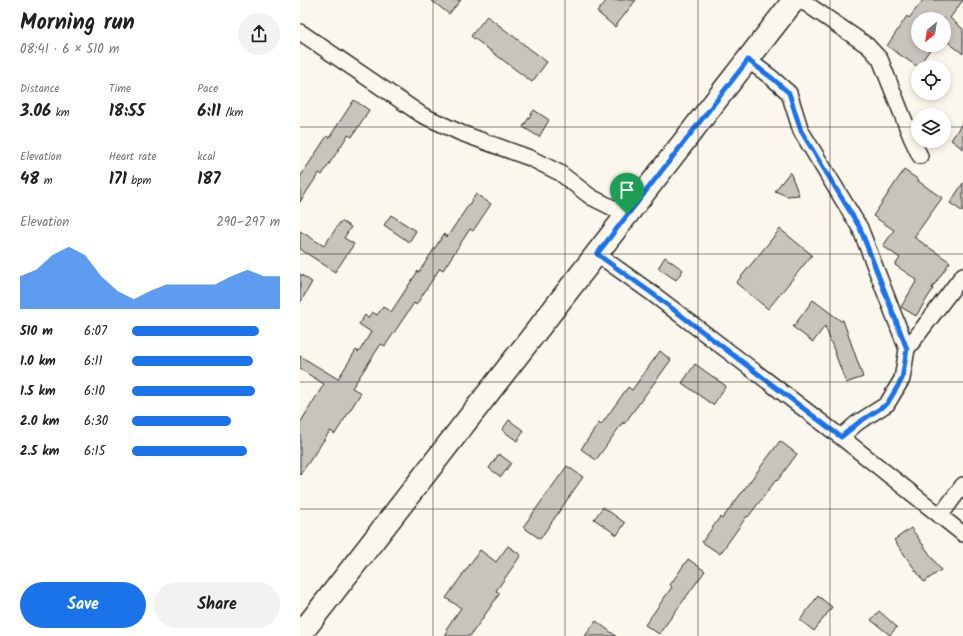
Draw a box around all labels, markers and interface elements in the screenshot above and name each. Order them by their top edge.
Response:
text: Morning run [20,6,135,41]
north arrow [911,12,951,52]
map controls [911,12,951,148]
button: share [238,13,280,55]
text: 08:41 · 6 × 510 m [20,39,119,60]
button: locate [911,60,951,100]
text: Distance [20,80,60,98]
text: Time [109,80,131,98]
text: Pace [197,80,218,98]
text: 3.06 [20,98,51,125]
text: 18:55 [109,98,145,125]
text: 6:11 [197,98,221,125]
text: km [51,104,70,122]
text: /km [221,104,243,122]
button: layers [911,108,951,148]
text: Elevation [20,148,62,166]
text: Heart rate [109,148,156,166]
text: kcal [197,148,215,166]
text: 48 [20,166,39,193]
text: 171 [109,166,127,193]
text: 187 [197,166,221,193]
text: m [39,172,52,190]
text: bpm [127,172,151,190]
pin [610,173,644,214]
icon: arrive [616,179,638,201]
text: Elevation [20,212,69,233]
text: 290–297 m [216,212,280,233]
text: 510 m [20,321,53,342]
text: 6:07 [84,321,107,342]
text: 1.0 km [20,351,56,372]
text: 6:11 [84,351,103,372]
text: 1.5 km [20,381,56,402]
text: 6:10 [84,381,105,402]
text: 2.0 km [20,411,59,432]
text: 6:30 [84,411,108,432]
text: 2.5 km [20,441,59,462]
text: 6:15 [84,441,106,462]
button: Save [20,582,146,628]
button: Share [154,582,280,628]

